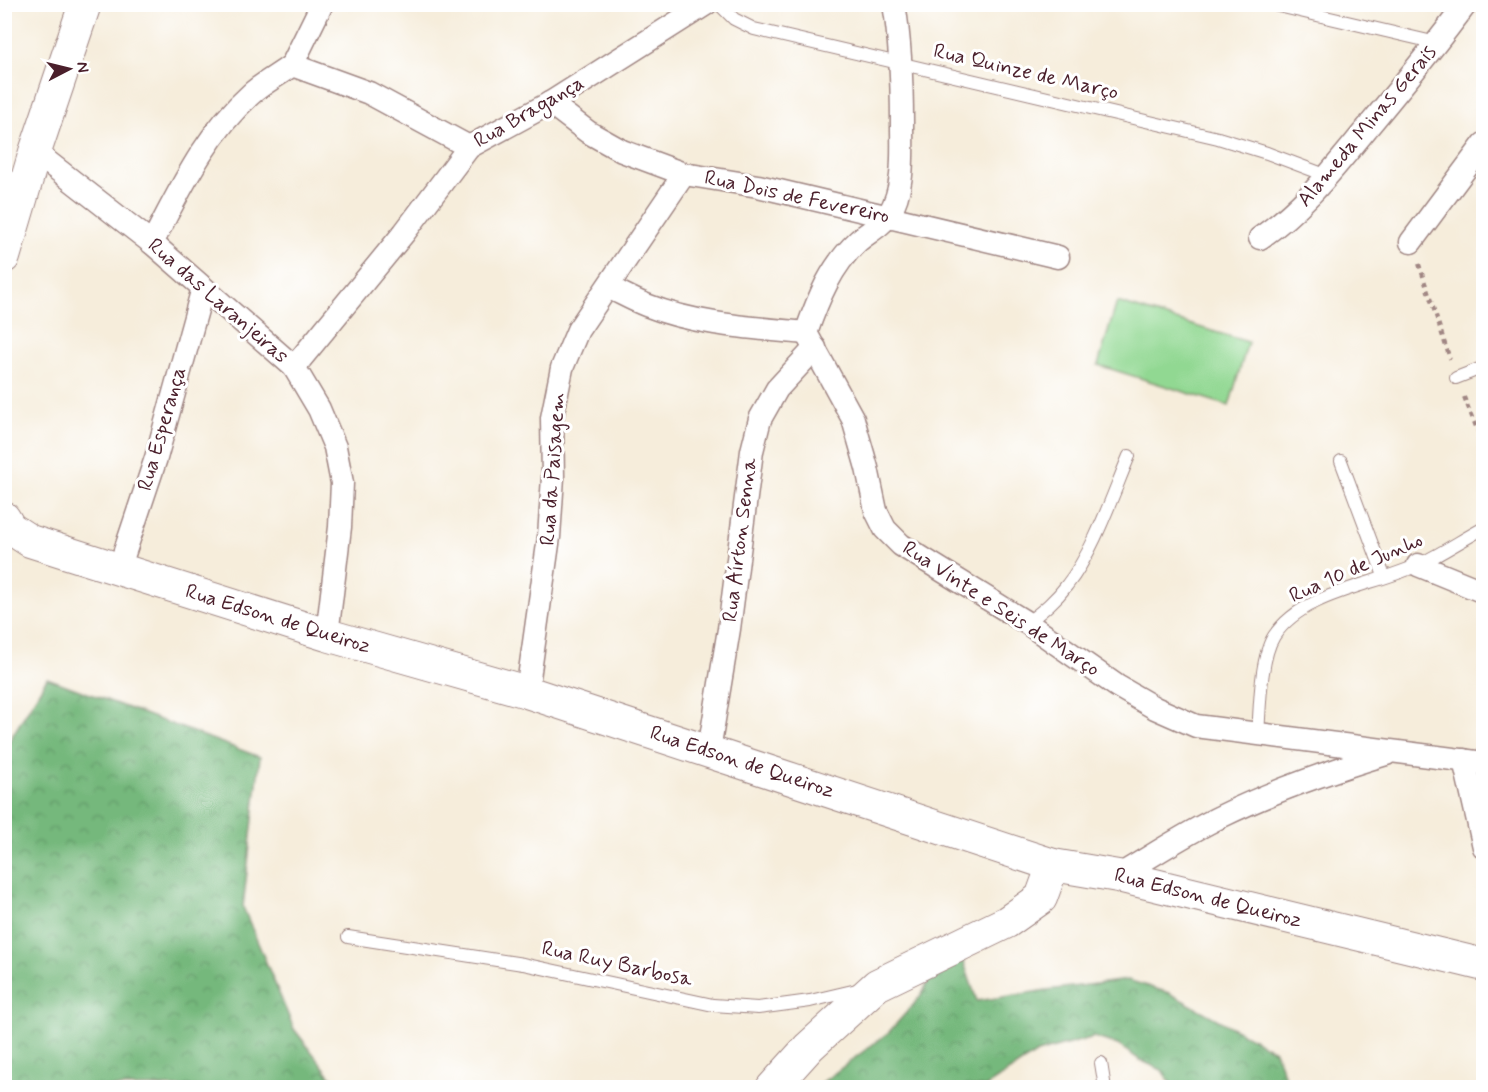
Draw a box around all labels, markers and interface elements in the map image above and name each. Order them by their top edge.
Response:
street label: Rua Quinze de Março [931,37,1121,107]
north arrow [39,39,99,99]
street label: Alameda Minas Gerais [1291,39,1443,213]
text: N [71,61,93,74]
street label: Rua Bragança [469,69,590,156]
street label: Rua Dois de Fevereiro [702,164,892,230]
street label: Rua das Laranjeiras [142,232,294,370]
street label: Rua Esperança [131,364,193,494]
street label: Rua da Paisagem [534,391,572,547]
street label: Rua Aírton Senna [716,456,764,624]
street label: Rua 10 de Junho [1285,526,1427,610]
street label: Rua Vinte e Seis de Março [897,535,1105,683]
street label: Rua Edson de Queiroz [182,577,374,661]
street label: Rua Edson de Queiroz [646,719,838,805]
street label: Rua Edson de Queiroz [1111,861,1305,935]
street label: Rua Ruy Barbosa [539,934,695,994]

